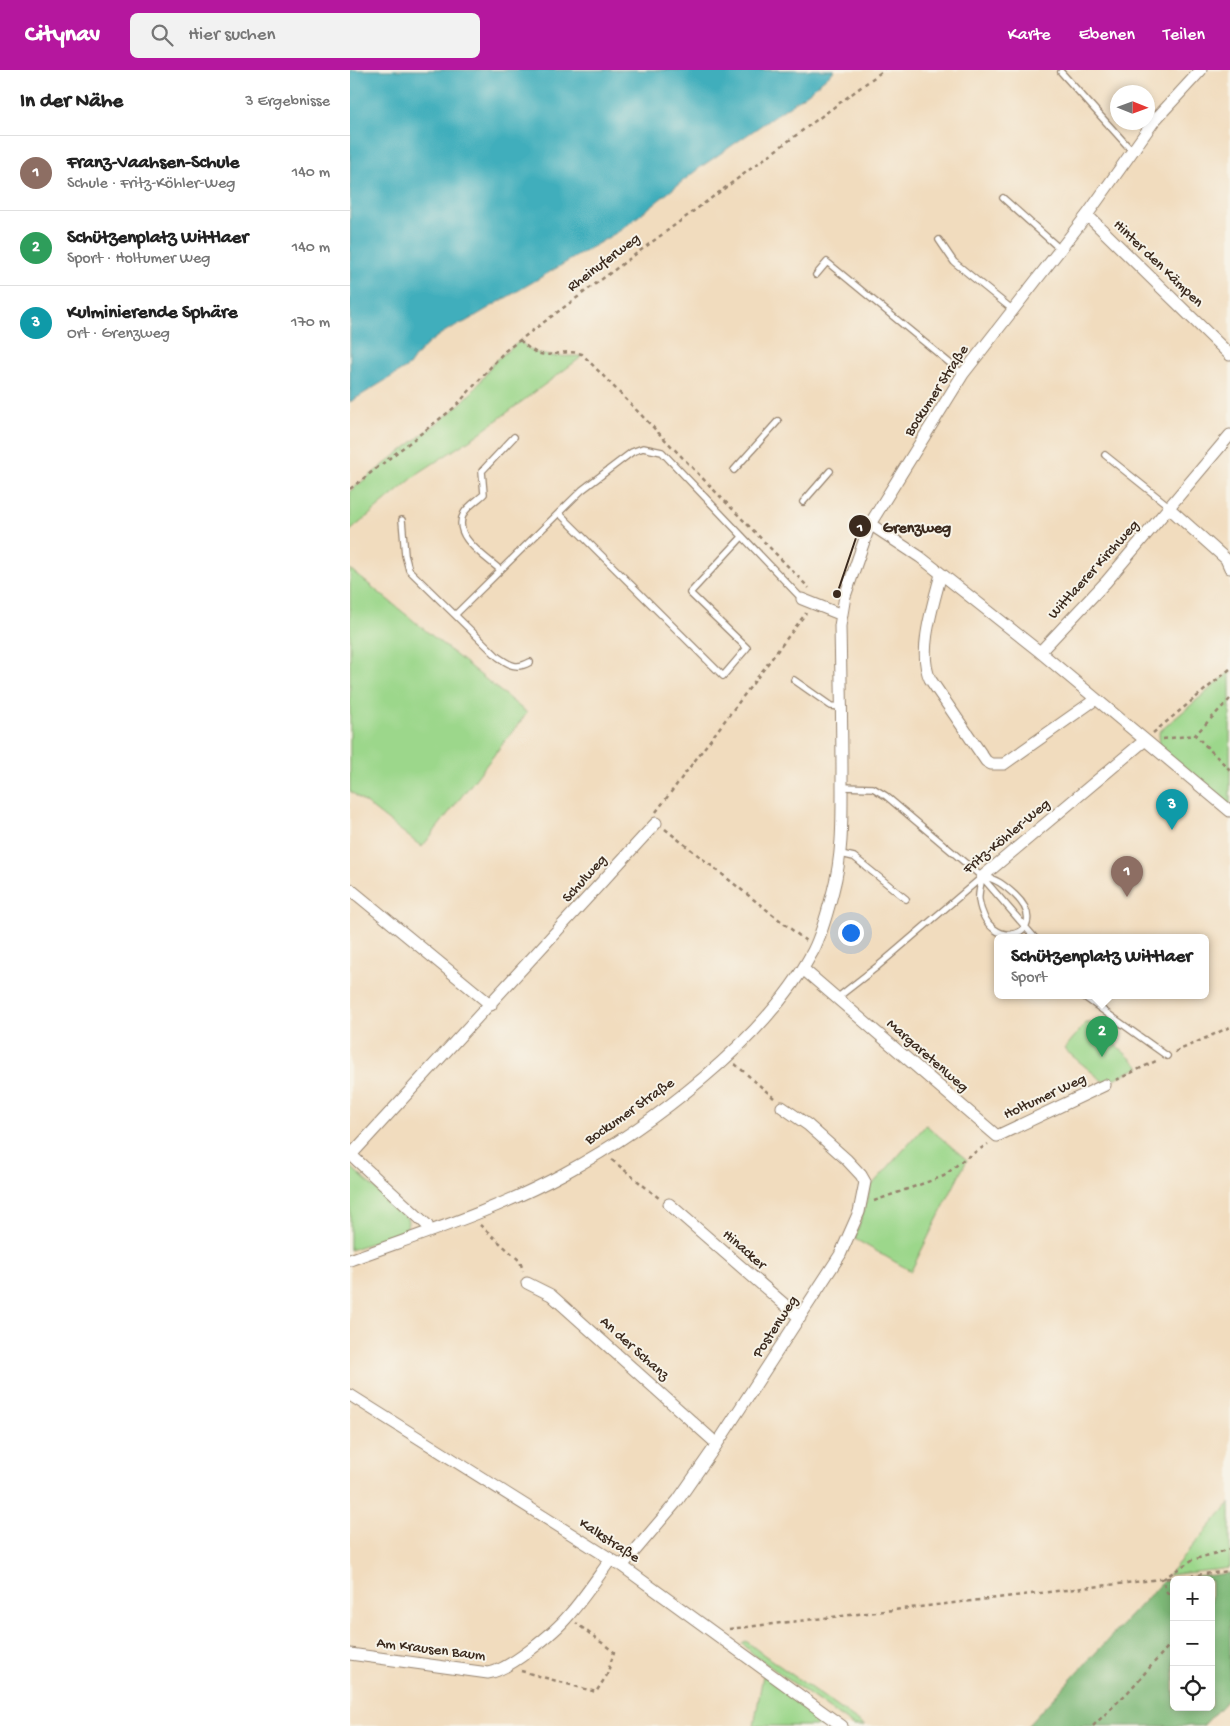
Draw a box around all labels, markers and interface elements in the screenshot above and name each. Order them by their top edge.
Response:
search box [130,13,480,58]
text: Citynav [25,21,100,50]
icon: search [148,21,176,49]
text: Hier suchen [188,24,276,47]
text: Karte [1008,25,1051,46]
text: Ebenen [1079,25,1135,46]
text: Teilen [1163,25,1205,46]
north arrow [1110,85,1155,130]
text: In der Nähe [20,90,123,115]
text: 3 Ergebnisse [245,93,330,112]
text: Franz-Vaahsen-Schule [67,152,239,175]
text: 1 [33,164,39,183]
text: 140 m [292,164,330,183]
text: Schule · Fritz-Köhler-Weg [67,175,235,194]
street label: Hinter den Kämpen [1109,216,1207,312]
text: Schützenplatz Wittlaer [67,227,248,250]
street label: Rheinuferweg [564,230,644,296]
text: 2 [32,239,40,258]
text: 140 m [292,239,330,258]
text: Sport · Holtumer Weg [67,250,210,269]
text: Kulminierende Sphäre [67,302,238,325]
text: 3 [32,314,40,333]
text: 170 m [291,314,330,333]
text: Ort · Grenzweg [67,325,170,344]
street label: Bockumer Straße [900,342,973,441]
callout: Grenzweg [848,511,961,542]
street label: Wittlaerer Kirchweg [1045,517,1143,623]
text: 1 [856,519,863,537]
text: Grenzweg [883,520,951,539]
pin: 3 [1156,789,1188,830]
street label: Fritz-Köhler-Weg [959,795,1054,879]
street label: Schulweg [559,851,611,907]
pin: 1 [1111,856,1143,897]
your location [838,920,864,946]
popup [994,934,1209,999]
text: Schützenplatz Wittlaer [1011,946,1192,969]
text: Sport [1011,969,1047,988]
street label: Margaretenweg [882,1015,972,1097]
pin: 2 [1086,1016,1118,1057]
street label: Holtumer Weg [1001,1070,1089,1124]
street label: Bockumer Straße [581,1074,678,1150]
street label: Hinacker [718,1226,771,1275]
street label: Postenweg [749,1293,803,1362]
street label: An der Schanz [596,1313,673,1385]
street label: Kalkstraße [575,1515,643,1567]
map controls [1170,1576,1215,1711]
button: + [1170,1576,1215,1621]
button: − [1170,1621,1215,1666]
street label: Am Krausen Baum [375,1634,487,1666]
button: locate [1170,1666,1215,1711]

